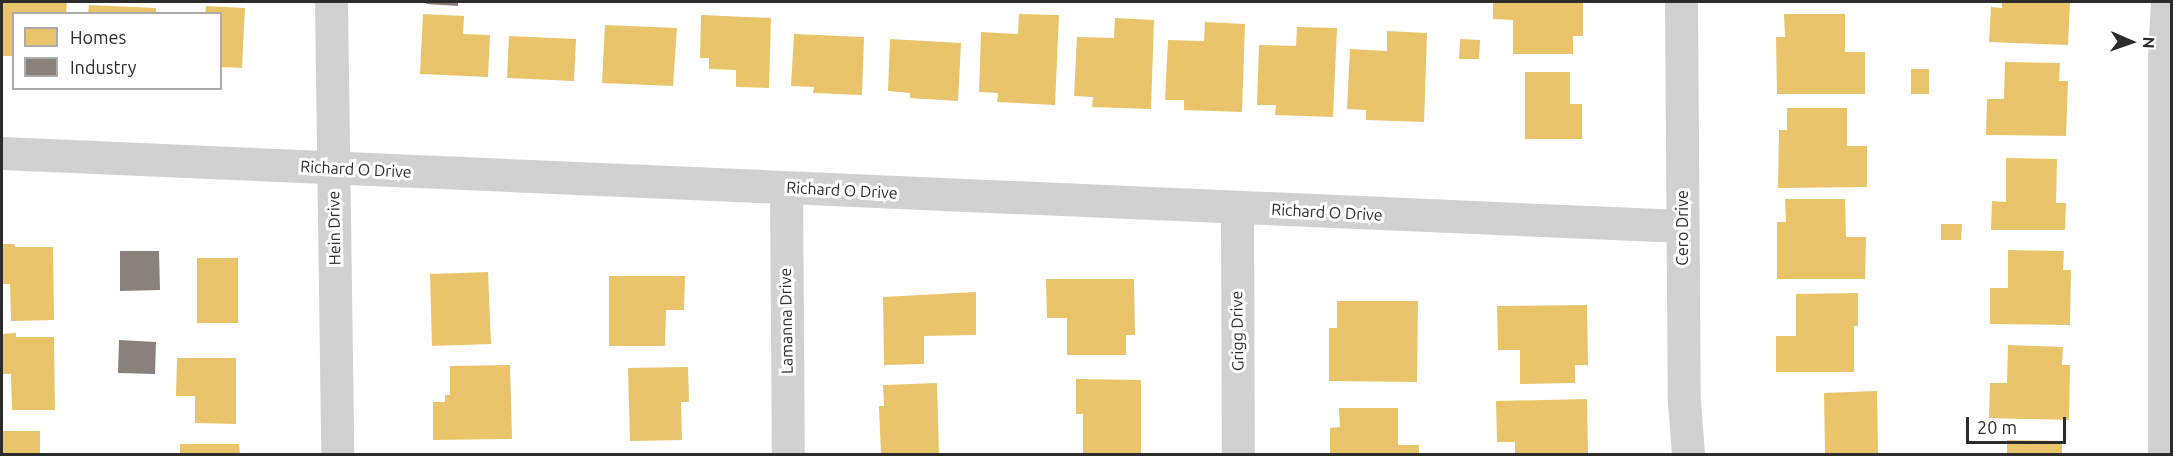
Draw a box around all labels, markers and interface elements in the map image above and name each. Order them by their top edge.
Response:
legend [12,12,222,90]
north arrow [2101,12,2161,72]
text: Homes [70,27,126,47]
text: N [2140,36,2158,49]
text: Industry [70,57,136,77]
street label: Richard O Drive [300,156,412,182]
street label: Richard O Drive [786,177,898,203]
street label: Cero Drive [1672,190,1692,266]
street label: Hein Drive [324,191,344,265]
street label: Richard O Drive [1271,199,1383,225]
street label: Lamanna Drive [775,268,797,374]
street label: Grigg Drive [1227,291,1247,371]
scale bar [1969,405,2070,443]
text: 20 m [1977,417,2017,437]

